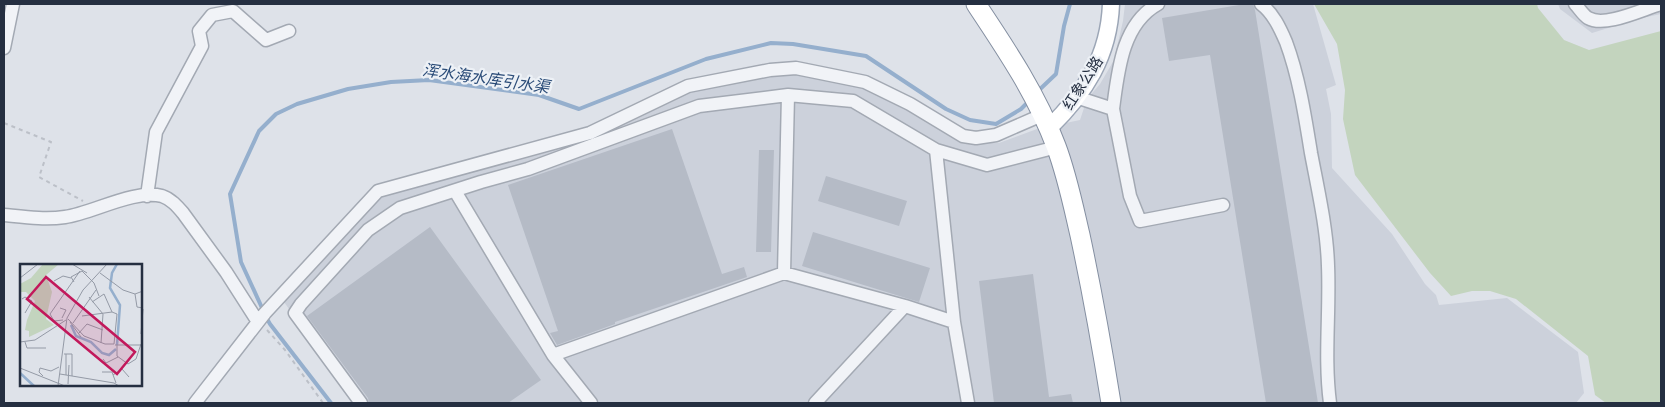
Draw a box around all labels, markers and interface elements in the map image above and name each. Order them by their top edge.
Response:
street label: 红象公路 [1059,53,1107,113]
water label: 浑水海水库引水渠 [421,60,553,98]
inset map [20,264,142,387]

